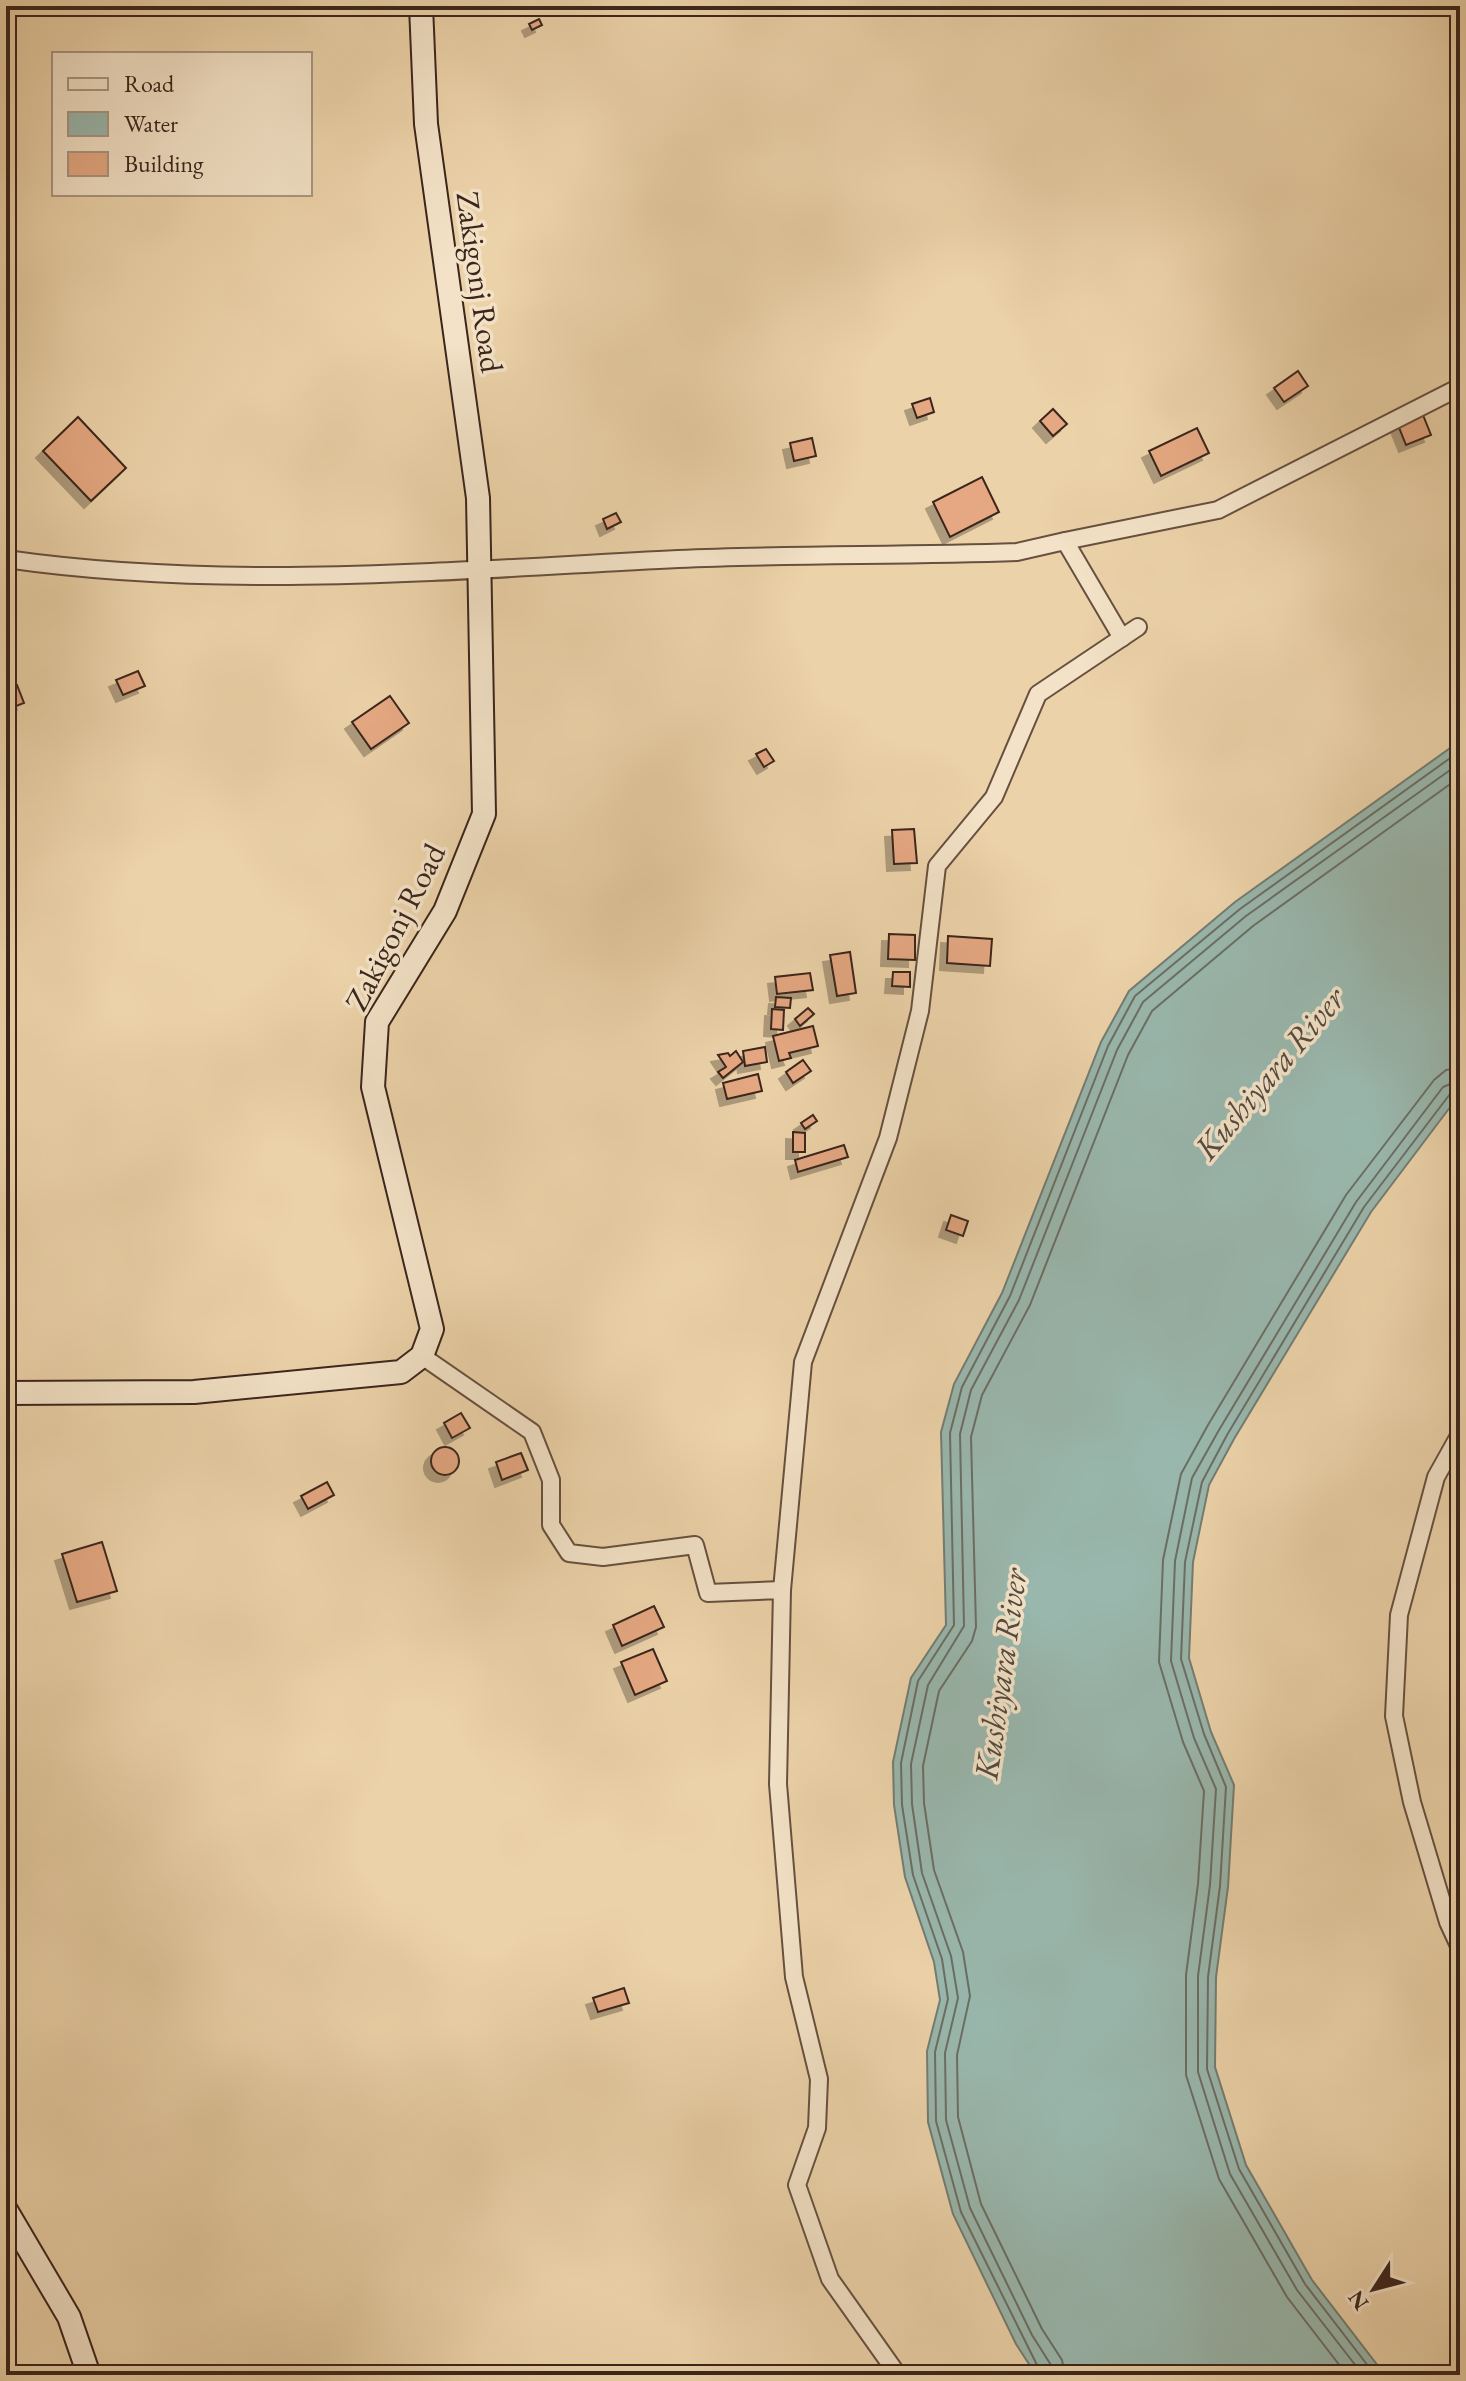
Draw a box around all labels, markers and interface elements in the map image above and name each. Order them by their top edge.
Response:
legend [52,52,312,196]
text: Road [124,68,175,99]
text: Water [124,108,178,139]
text: Building [124,148,204,179]
street label: Zakigonj Road [447,189,514,376]
street label: Zakigonj Road [335,836,455,1018]
water label: Kushiyara River [1183,976,1355,1169]
water label: Kushiyara River [963,1564,1037,1783]
north arrow [1334,2249,1414,2329]
text: N [1341,2285,1375,2316]

